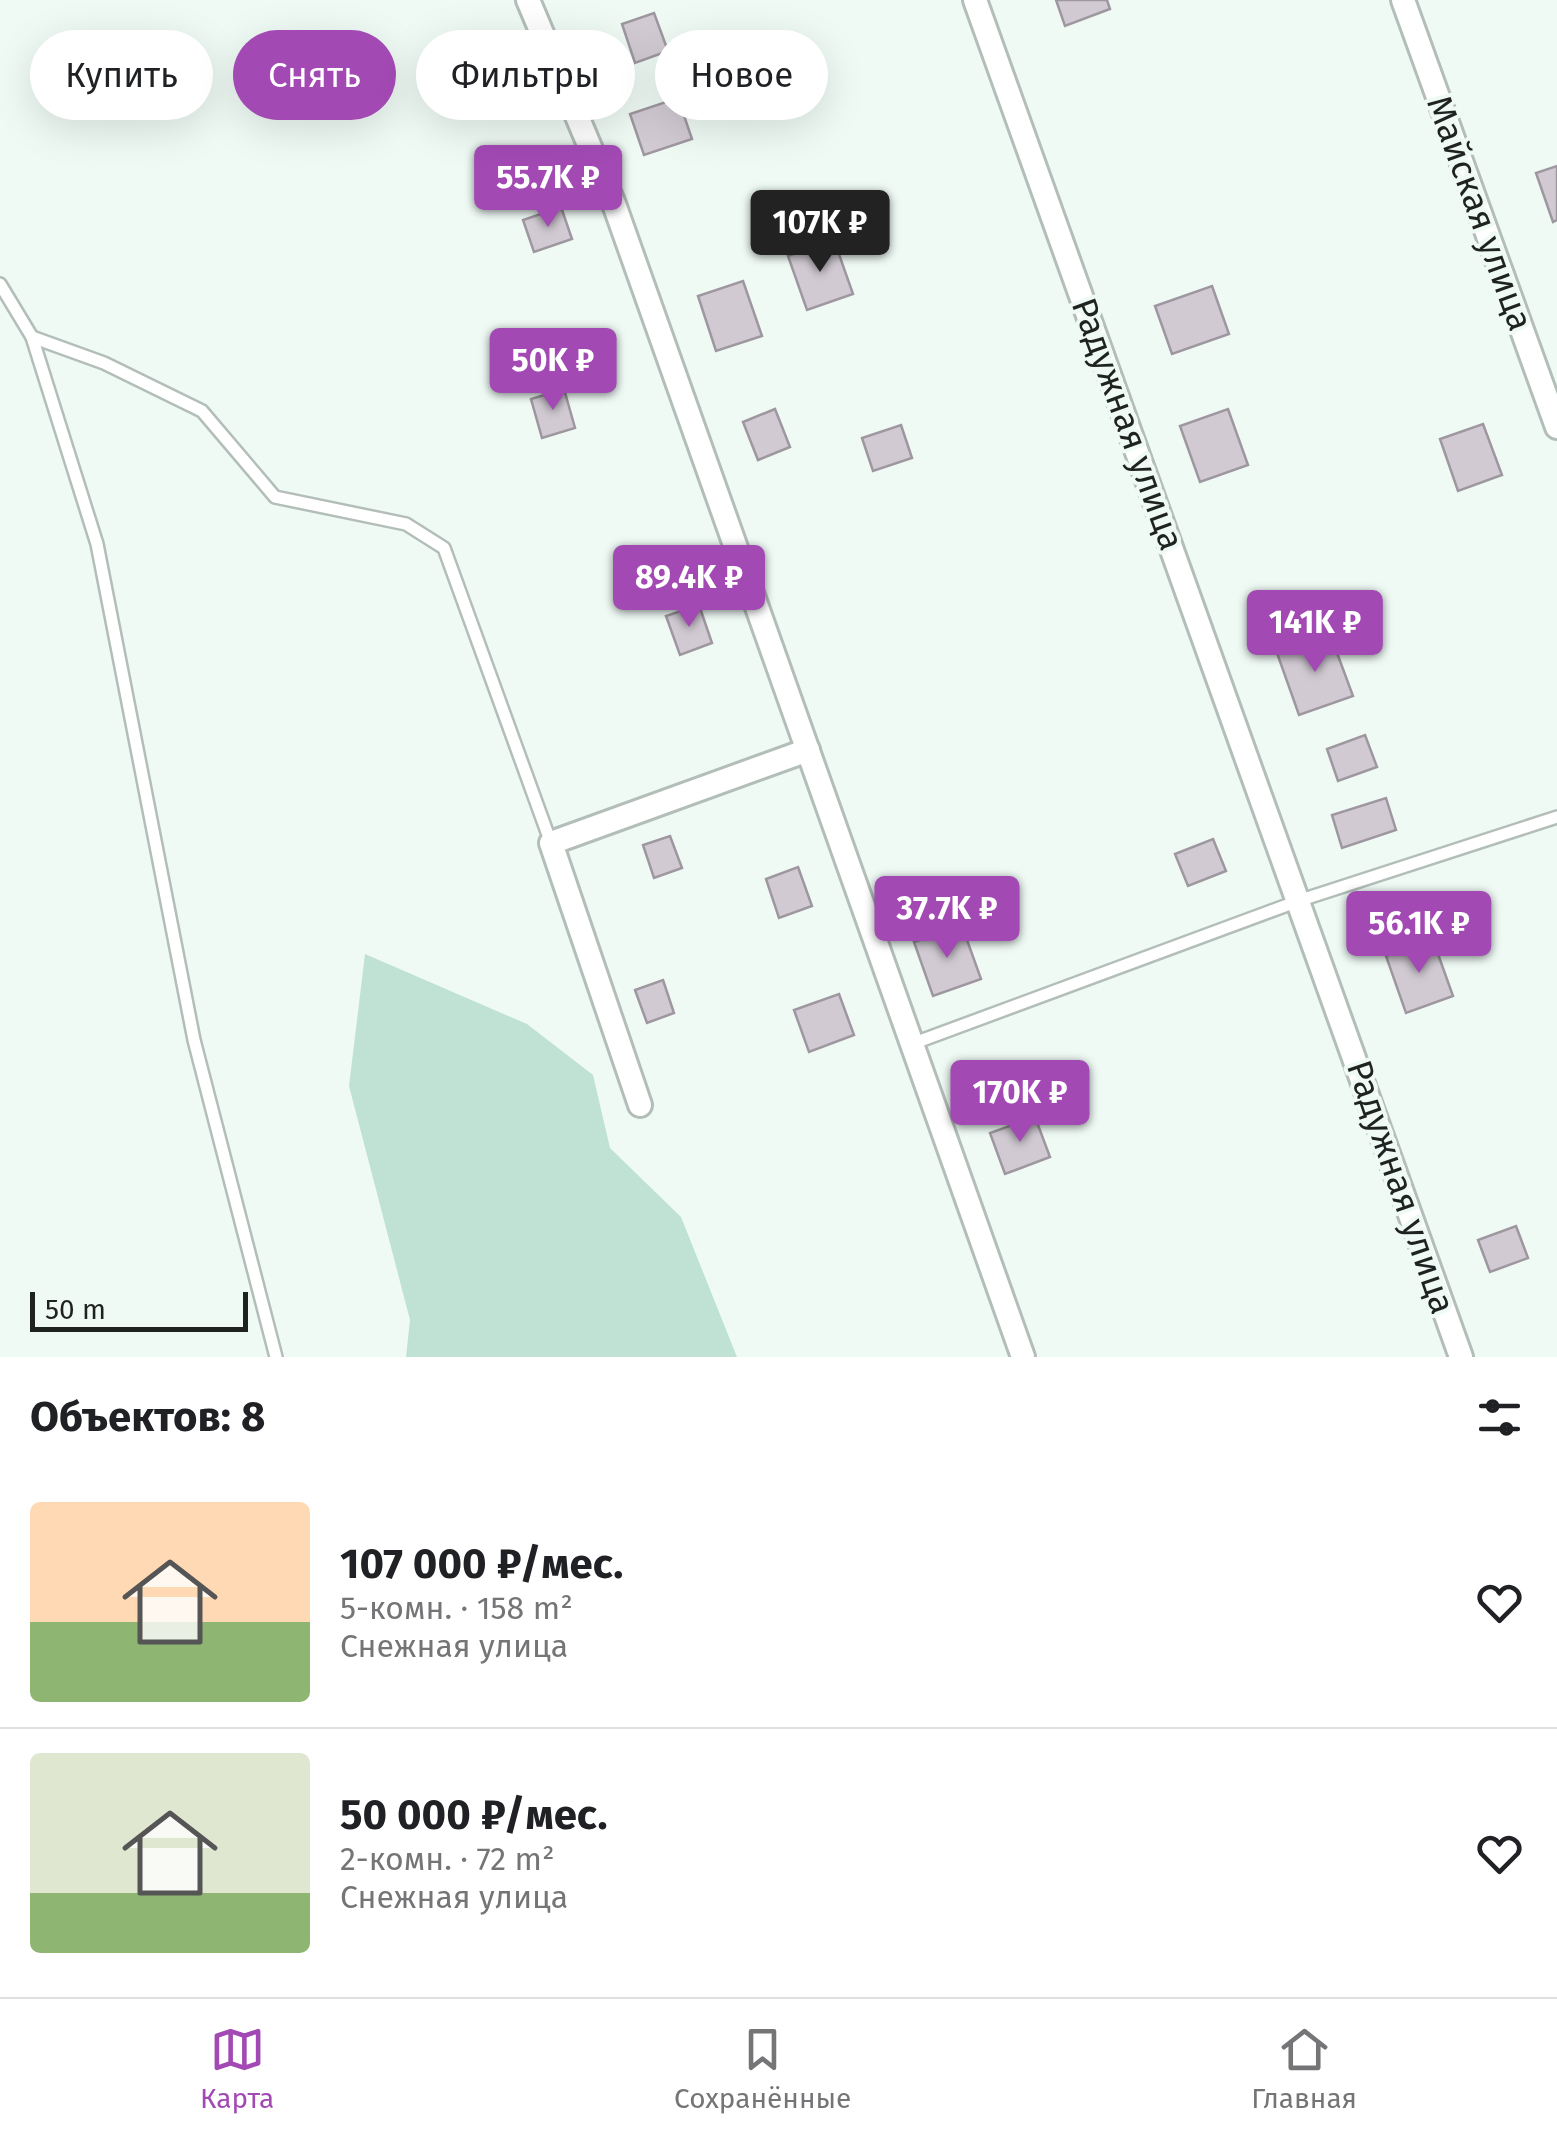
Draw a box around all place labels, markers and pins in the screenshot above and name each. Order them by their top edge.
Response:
pin: 55.7K ₽ [456,145,640,230]
pin: 107K ₽ [739,190,901,275]
pin: 50K ₽ [483,328,623,413]
pin: 89.4K ₽ [597,545,781,630]
pin: 141K ₽ [1234,590,1396,675]
pin: 37.7K ₽ [855,876,1039,961]
pin: 56.1K ₽ [1327,891,1511,976]
pin: 170K ₽ [939,1060,1101,1145]

